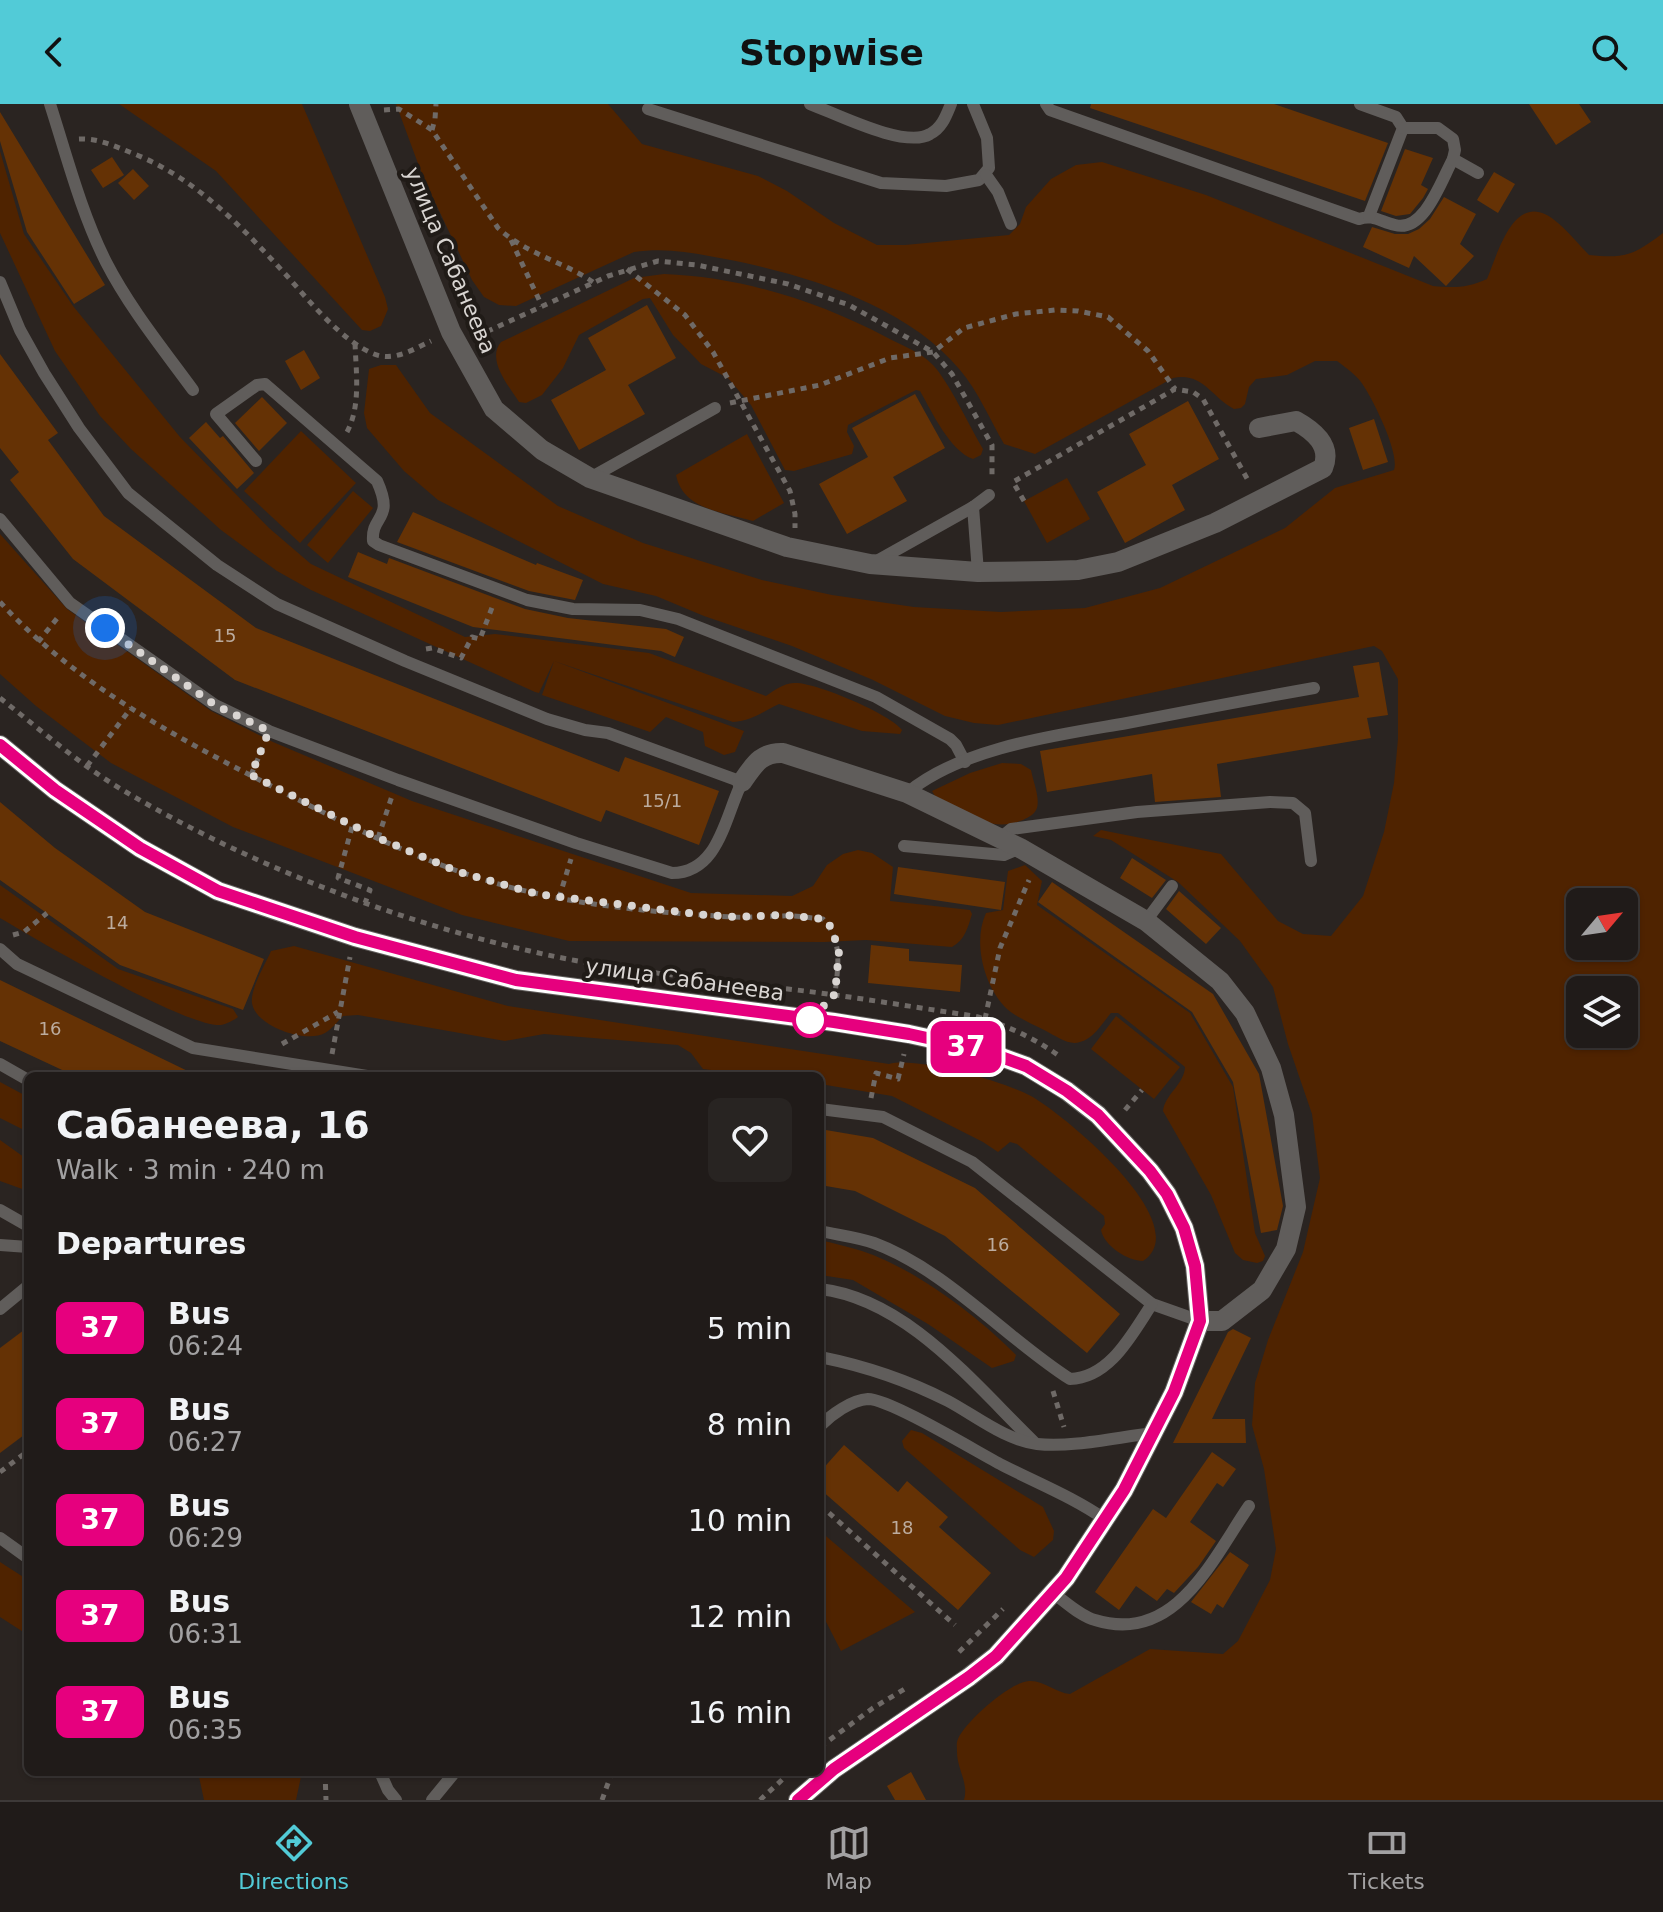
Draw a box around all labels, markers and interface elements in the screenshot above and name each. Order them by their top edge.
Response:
icon: back [32,30,76,74]
icon: search [1587,30,1631,74]
text: Stopwise [739,32,924,73]
street label: улица Сабанеева [400,163,501,357]
your location [85,608,125,648]
house number: 15 [214,625,236,646]
house number: 15/1 [642,790,682,811]
north arrow [1566,888,1638,960]
map controls [1566,888,1638,1048]
house number: 14 [106,912,128,933]
street label: улица Сабанеева [584,953,786,1006]
button: layers [1566,976,1638,1048]
unlabelled marker [793,1003,827,1037]
house number: 16 [39,1018,61,1039]
line badge: 37 [930,1021,1002,1073]
text: 37 [947,1030,985,1063]
button: heart [708,1098,792,1182]
text: Сабанеева, 16 [56,1103,370,1147]
text: Walk · 3 min · 240 m [56,1155,325,1185]
text: Departures [56,1226,246,1261]
house number: 16 [987,1234,1009,1255]
text: Bus [168,1296,230,1331]
text: 37 [81,1311,119,1344]
text: 5 min [707,1311,792,1346]
text: 06:24 [168,1331,243,1361]
text: Bus [168,1392,230,1427]
text: 37 [81,1407,119,1440]
text: 8 min [707,1407,792,1442]
text: 06:27 [168,1427,243,1457]
text: Bus [168,1488,230,1523]
text: 37 [81,1503,119,1536]
text: 10 min [688,1503,792,1538]
house number: 18 [891,1517,913,1538]
text: 06:29 [168,1523,243,1553]
text: Bus [168,1584,230,1619]
text: 37 [81,1599,119,1632]
text: 12 min [688,1599,792,1634]
text: 06:31 [168,1619,243,1649]
text: Bus [168,1680,230,1715]
text: 37 [81,1695,119,1728]
text: 16 min [688,1695,792,1730]
text: 06:35 [168,1715,243,1745]
tab: Directions [238,1821,349,1894]
tab: Map [825,1821,872,1894]
tab: Tickets [1348,1821,1425,1894]

